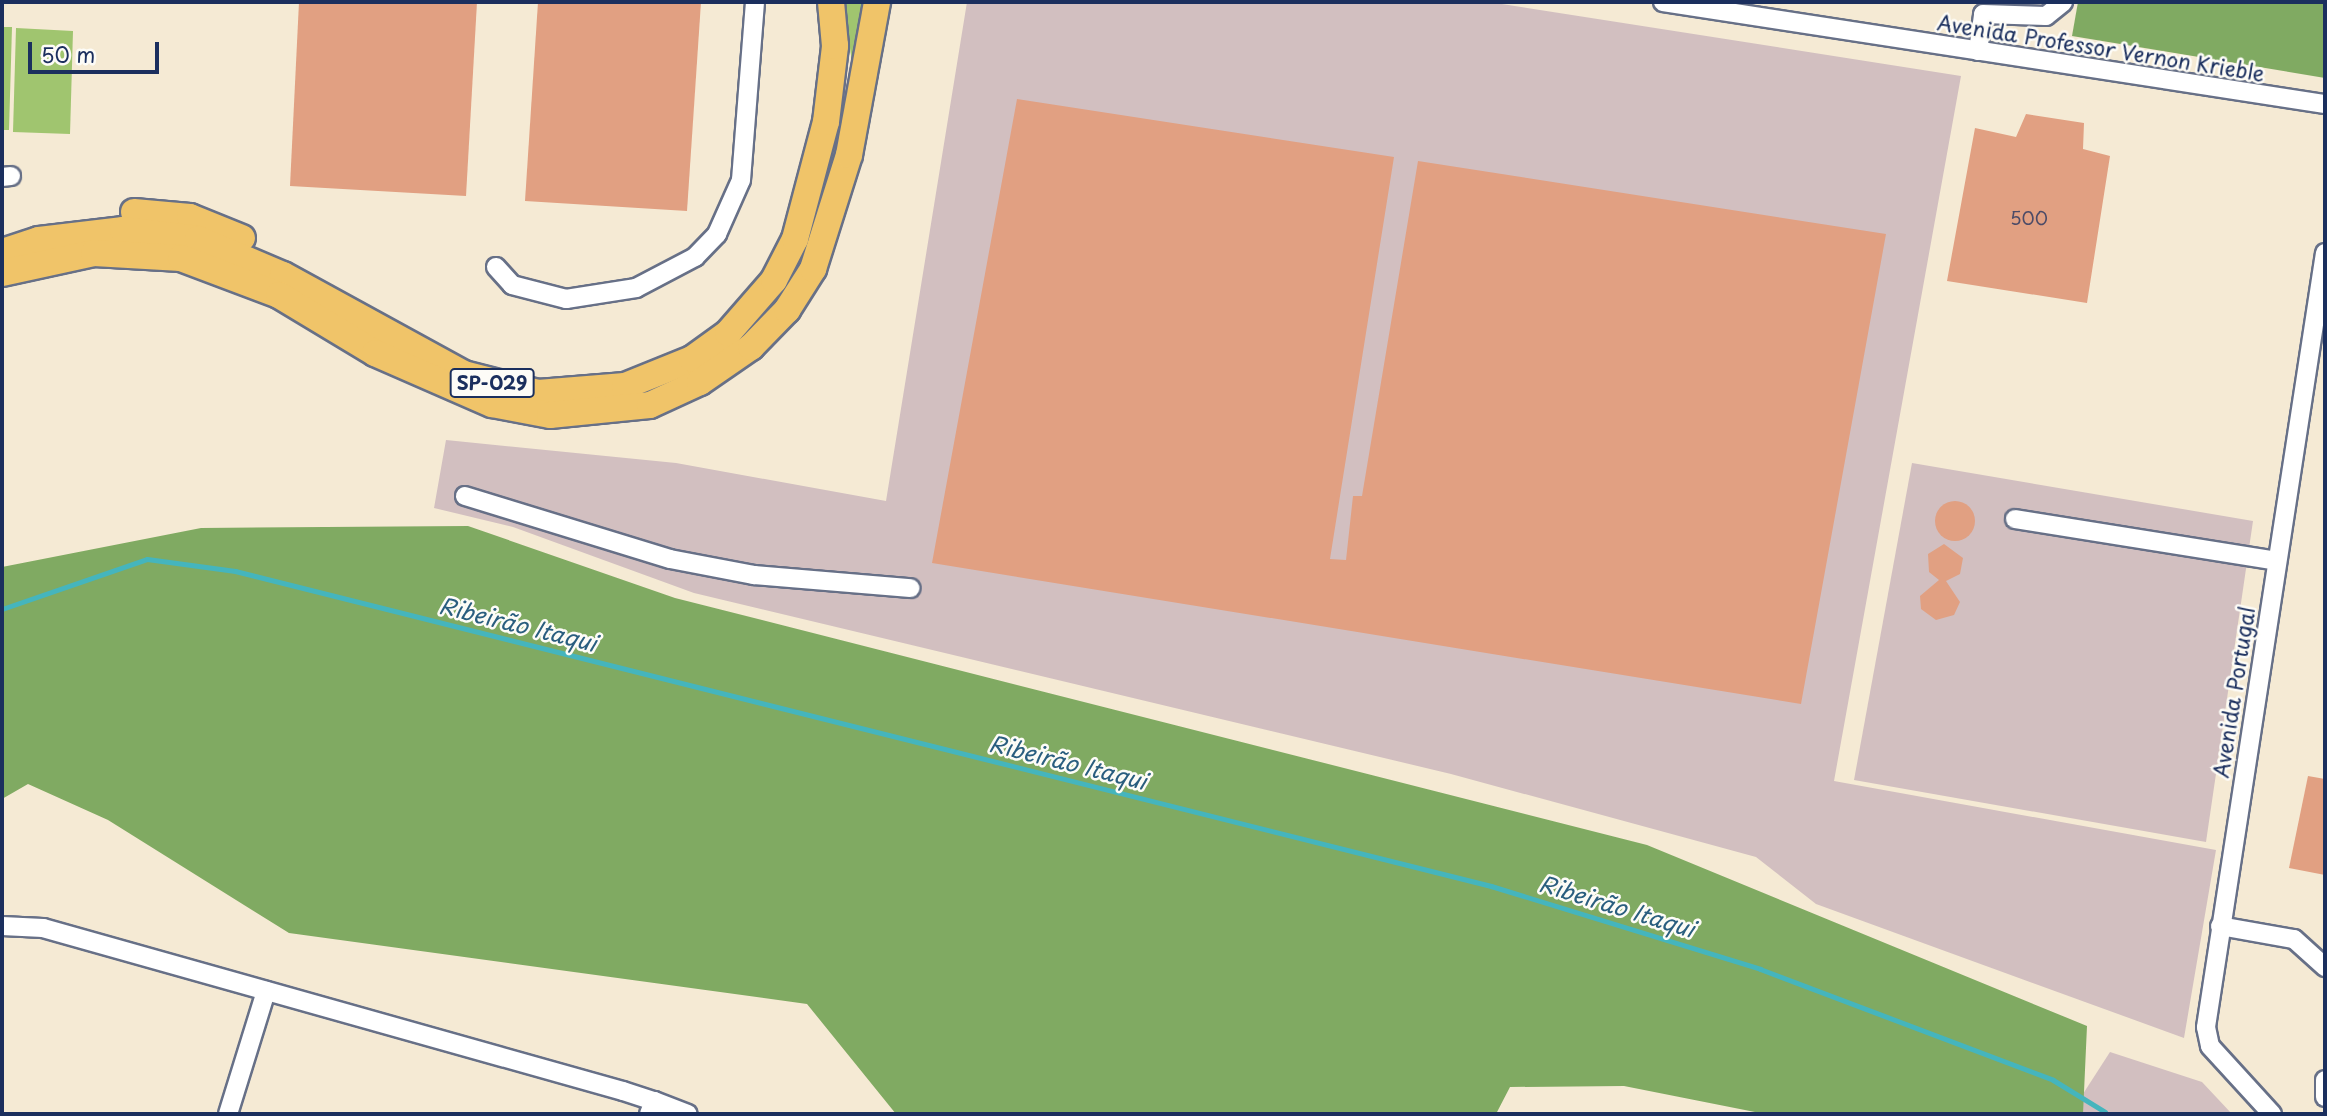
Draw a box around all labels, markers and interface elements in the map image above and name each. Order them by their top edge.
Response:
street label: Avenida Professor Vernon Krieble [1936,9,2266,85]
scale bar [32,28,163,72]
text: 50 m [41,38,95,70]
house number: 500 [2010,207,2048,229]
road number: SP-029 [448,368,536,398]
water label: Ribeirão Itaqui [437,591,599,657]
street label: Avenida Portugal [2207,605,2259,779]
water label: Ribeirão Itaqui [987,729,1149,795]
water label: Ribeirão Itaqui [1536,869,1698,943]

